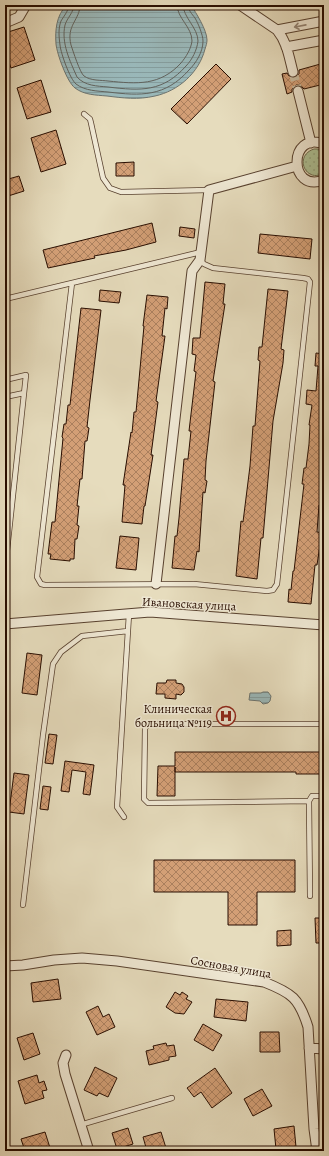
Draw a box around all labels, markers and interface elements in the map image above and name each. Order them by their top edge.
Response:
one-way arrow [294,22,307,30]
street label: Ивановская улица [141,594,237,614]
place label: Клиническая больница №119 [135,701,212,731]
hospital icon: Клиническая больница №119 [215,705,237,727]
street label: Сосновая улица [189,952,273,982]

